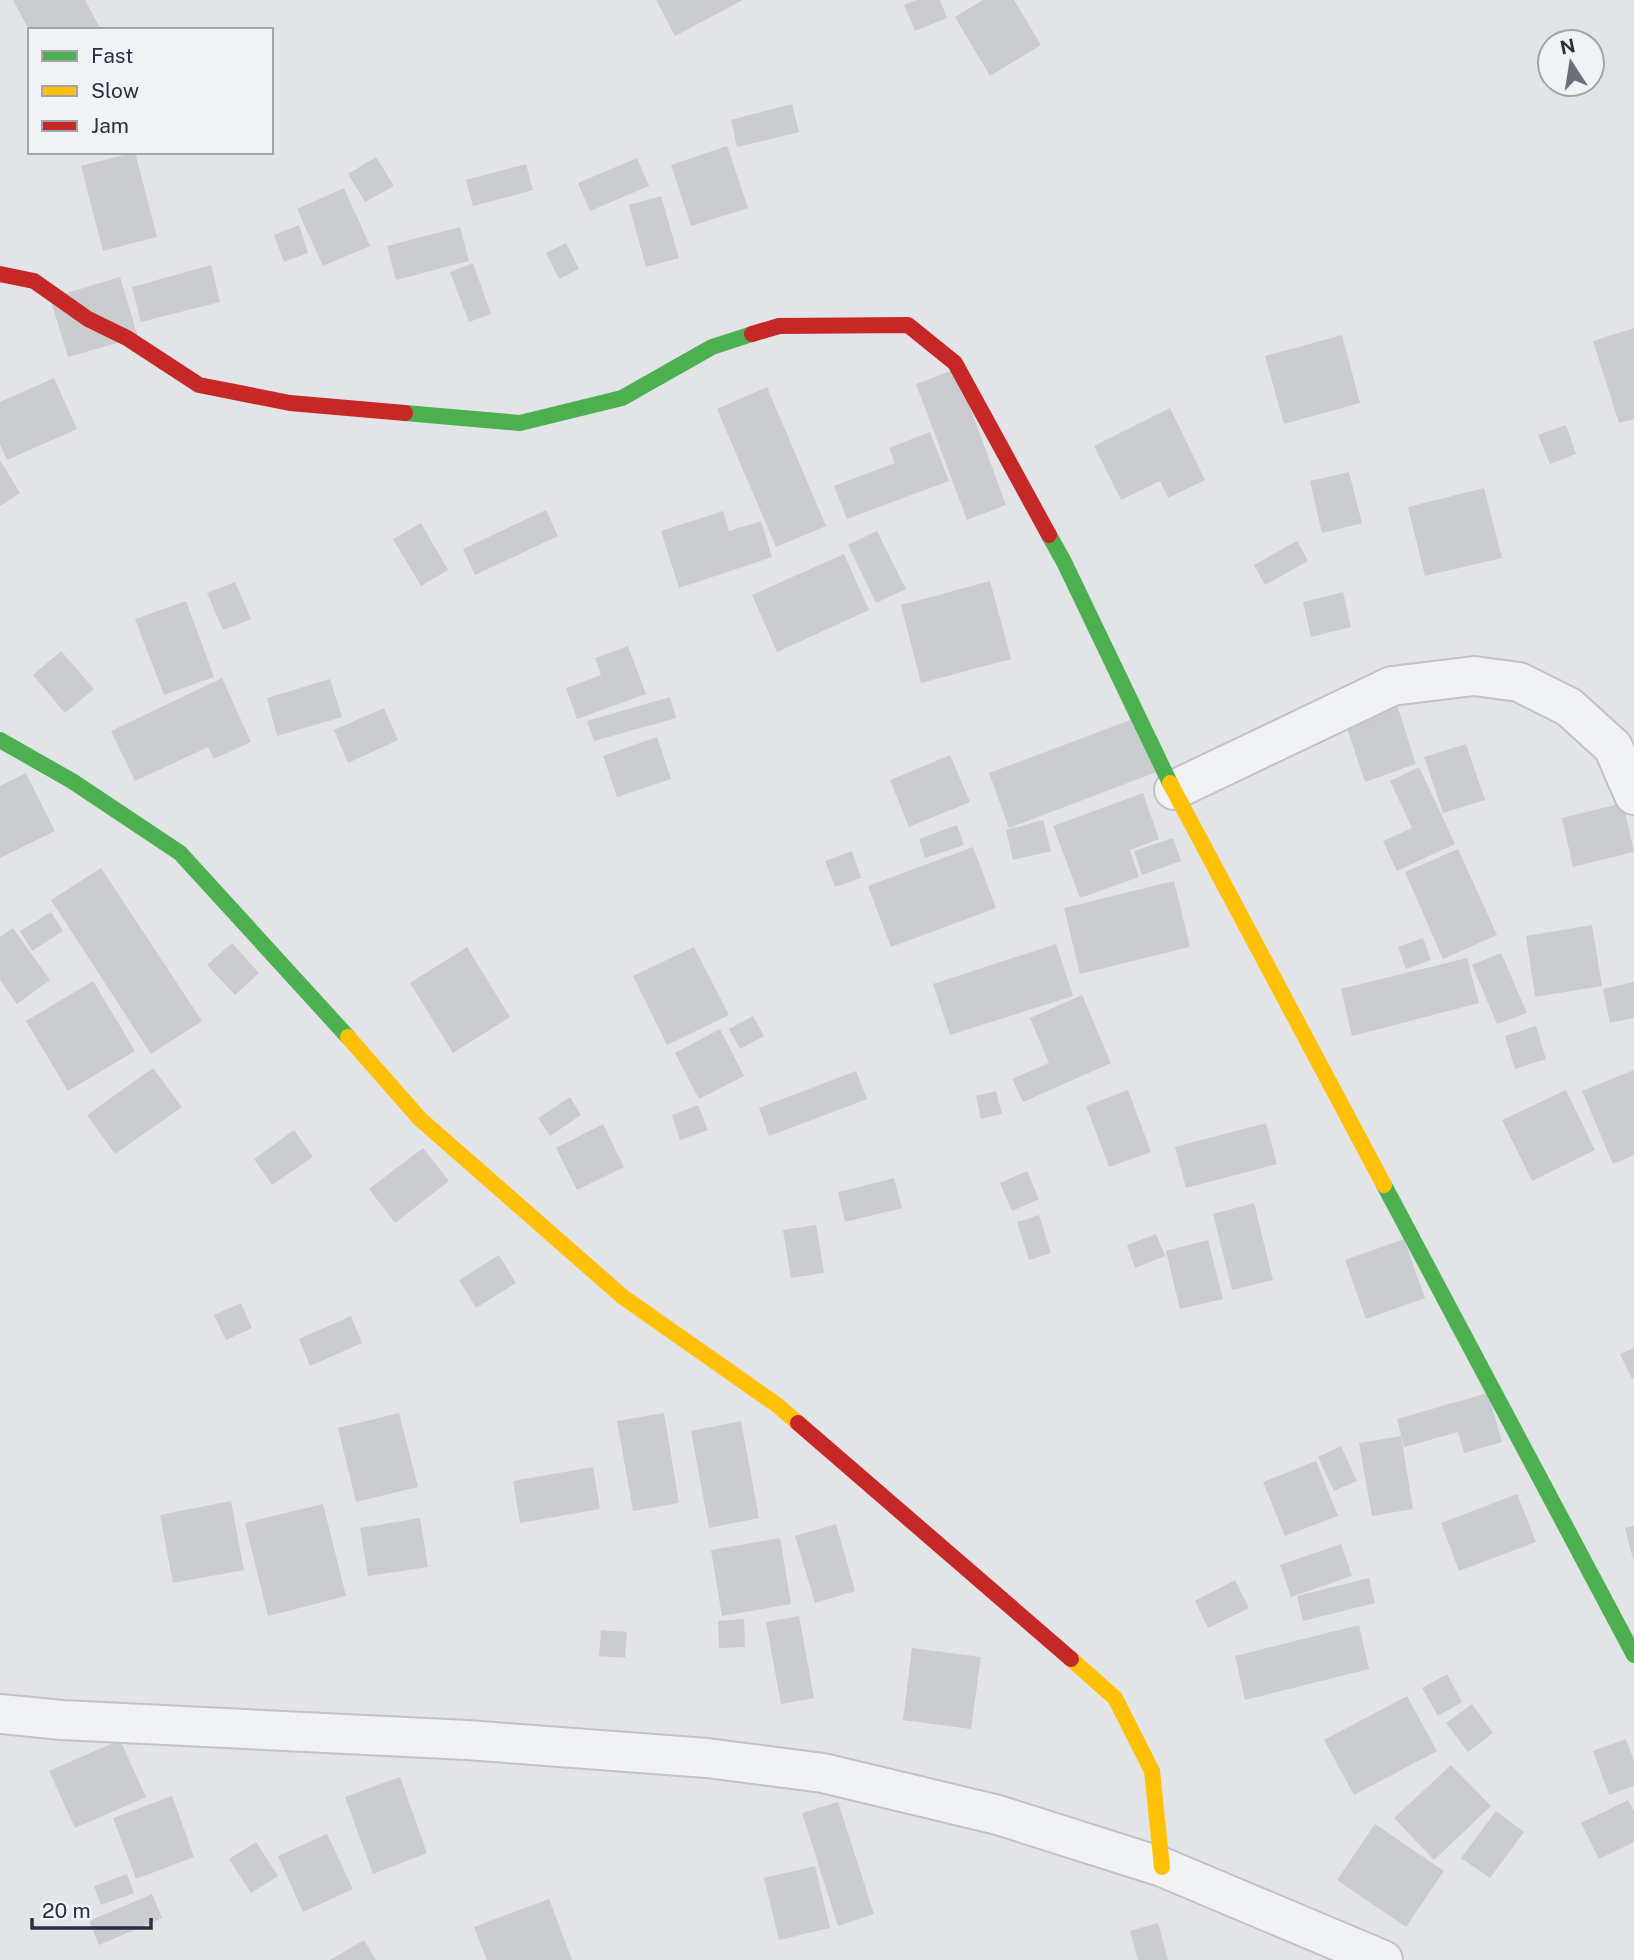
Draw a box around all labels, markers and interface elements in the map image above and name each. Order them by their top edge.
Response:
legend [28,28,273,154]
north arrow [1536,28,1606,98]
text: N [1558,34,1577,59]
text: Fast [91,43,133,68]
text: Slow [91,78,139,103]
text: Jam [91,113,129,138]
scale bar [32,1886,150,1930]
text: 20 m [42,1898,91,1923]

